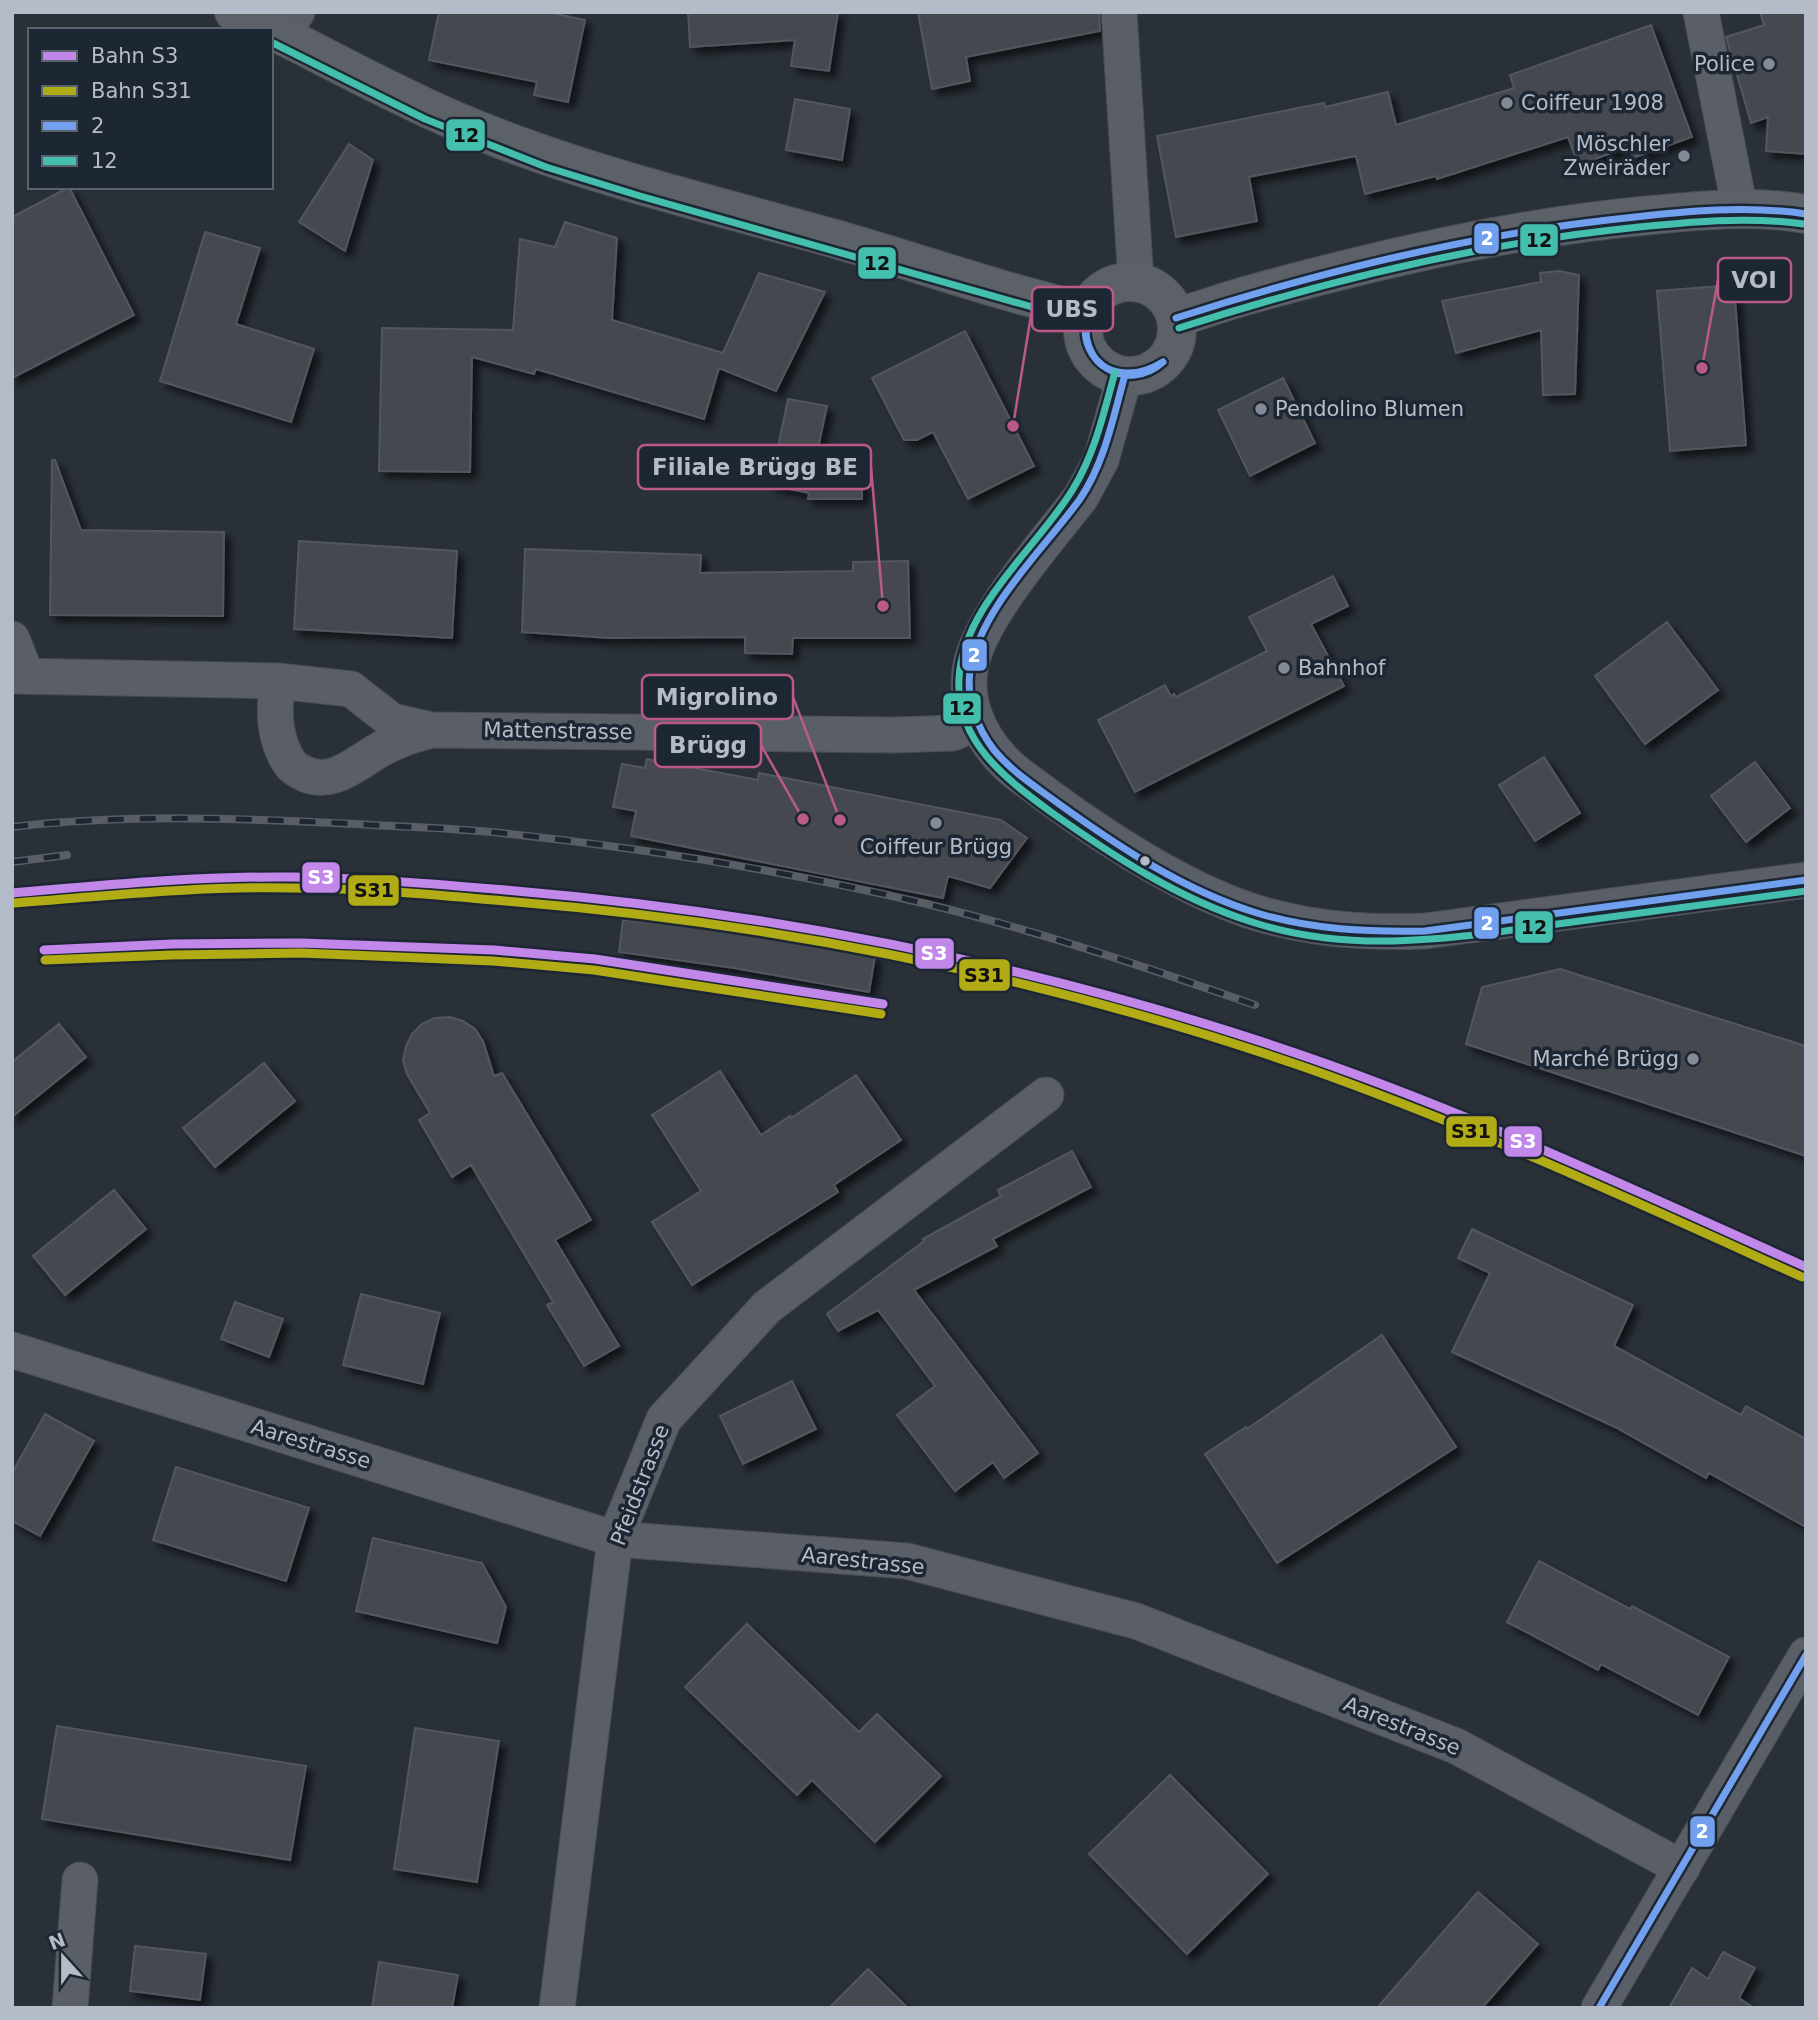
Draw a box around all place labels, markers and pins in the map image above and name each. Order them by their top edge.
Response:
place label: Police [1694,52,1755,76]
marker: Police [1761,56,1777,72]
place label: Coiffeur 1908 [1521,91,1664,115]
marker: Coiffeur 1908 [1499,95,1515,111]
place label: Möschler Zweiräder [1563,132,1670,180]
marker: Möschler Zweiräder [1676,148,1692,164]
callout: VOI [1718,258,1791,302]
callout: UBS [1032,287,1113,331]
place label: Pendolino Blumen [1275,397,1464,421]
marker: Pendolino Blumen [1253,401,1269,417]
callout: Filiale Brügg BE [638,445,871,489]
place label: Bahnhof [1298,656,1386,680]
marker: Bahnhof [1276,660,1292,676]
callout: Migrolino [642,675,793,719]
callout: Brügg [655,723,761,767]
marker: Coiffeur Brügg [928,815,944,831]
place label: Coiffeur Brügg [860,835,1012,859]
unlabelled marker [1138,854,1152,868]
place label: Marché Brügg [1532,1047,1679,1071]
marker: Marché Brügg [1685,1051,1701,1067]

